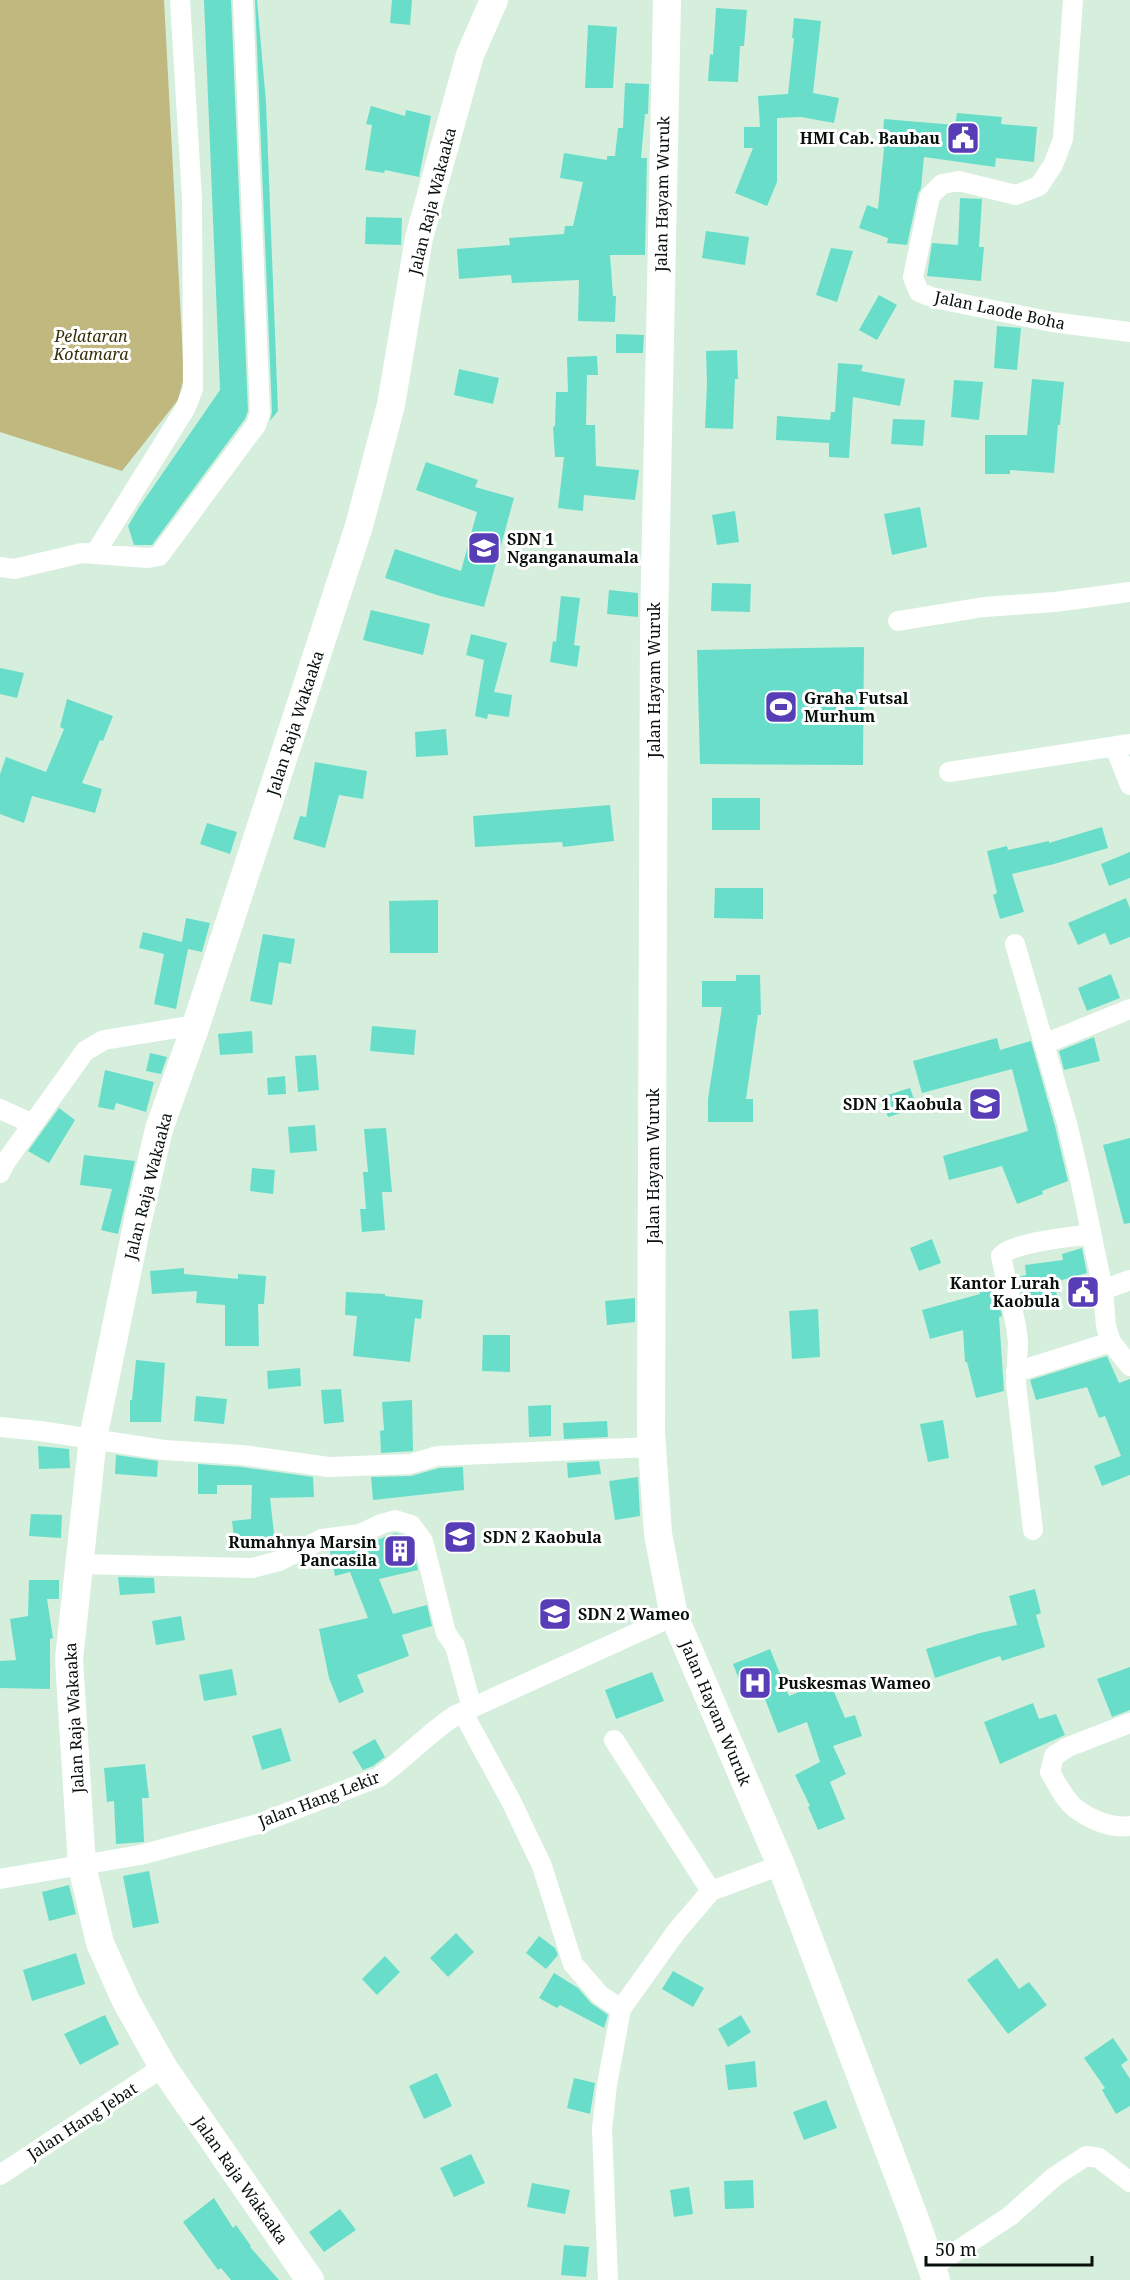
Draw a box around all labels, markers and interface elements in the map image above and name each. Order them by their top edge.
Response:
street label: Jalan Hayam Wuruk [650,115,674,273]
public building icon: HMI Cab. Baubau [945,120,981,156]
street label: Jalan Raja Wakaaka [403,125,461,278]
place label: HMI Cab. Baubau [800,127,940,149]
street label: Jalan Laode Boha [932,285,1067,335]
park label: Pelataran Kotamara [52,325,129,365]
place label: SDN 1 Nganganaumala [507,528,639,568]
school or university icon: SDN 1 Nganganaumala [466,530,502,566]
street label: Jalan Hayam Wuruk [643,601,665,759]
street label: Jalan Raja Wakaaka [261,648,329,799]
place label: Graha Futsal Murhum [804,687,909,727]
sports icon: Graha Futsal Murhum [763,689,799,725]
school or university icon: SDN 1 Kaobula [967,1086,1003,1122]
street label: Jalan Hayam Wuruk [642,1087,664,1245]
place label: SDN 1 Kaobula [843,1093,962,1115]
street label: Jalan Raja Wakaaka [119,1110,177,1263]
place label: Kantor Lurah Kaobula [950,1272,1060,1312]
public building icon: Kantor Lurah Kaobula [1065,1274,1101,1310]
school or university icon: SDN 2 Kaobula [442,1519,478,1555]
place label: SDN 2 Kaobula [483,1526,602,1548]
place label: Rumahnya Marsin Pancasila [228,1531,377,1571]
building icon: Rumahnya Marsin Pancasila [382,1533,418,1569]
school or university icon: SDN 2 Wameo [537,1596,573,1632]
place label: SDN 2 Wameo [578,1603,690,1625]
street label: Jalan Hayam Wuruk [675,1636,757,1790]
street label: Jalan Raja Wakaaka [59,1642,89,1795]
hospital icon: Puskesmas Wameo [737,1665,773,1701]
place label: Puskesmas Wameo [778,1672,931,1694]
street label: Jalan Hang Lekir [254,1766,383,1833]
street label: Jalan Hang Jebat [22,2077,141,2165]
street label: Jalan Raja Wakaaka [188,2111,293,2248]
scale bar [926,2229,1092,2267]
text: 50 m [935,2237,977,2261]

